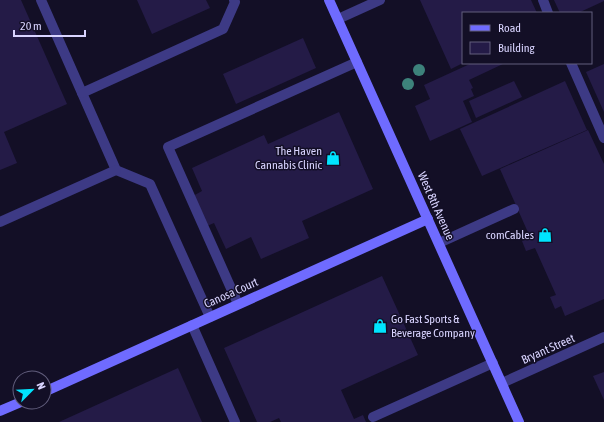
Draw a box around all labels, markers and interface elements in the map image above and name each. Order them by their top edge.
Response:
scale bar [14,12,85,38]
legend [462,12,592,64]
text: 20 m [20,19,42,33]
text: Road [498,21,521,35]
text: Building [498,41,536,55]
place label: The Haven Cannabis Clinic [255,144,323,172]
shop icon: The Haven Cannabis Clinic [325,150,341,166]
street label: West 8th Avenue [415,170,457,242]
shop icon: comCables [537,227,553,243]
place label: comCables [486,228,534,242]
street label: Canosa Court [202,275,261,311]
place label: Go Fast Sports & Beverage Company [391,312,475,340]
shop icon: Go Fast Sports & Beverage Company [372,318,388,334]
street label: Bryant Street [519,331,577,367]
north arrow [12,370,52,410]
text: N [34,381,48,391]

